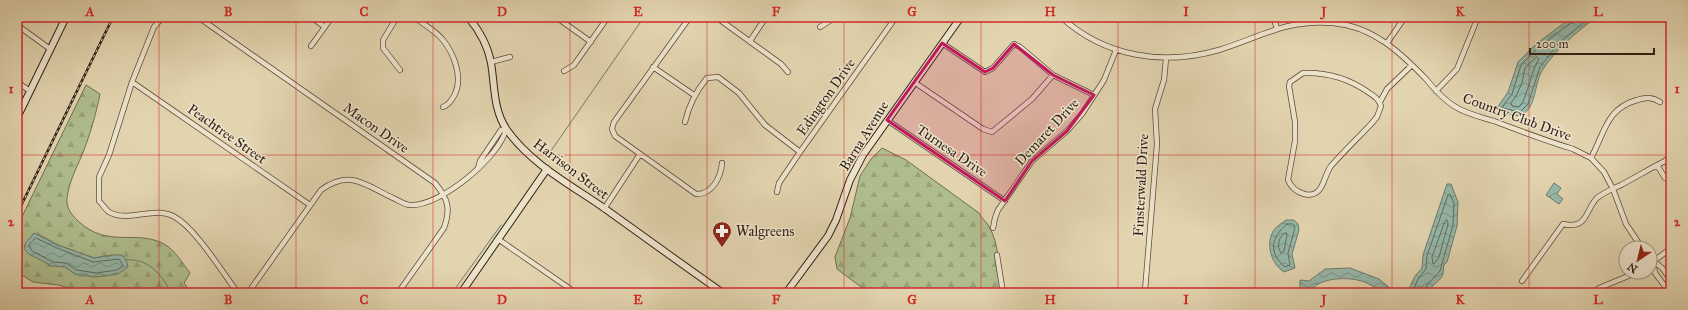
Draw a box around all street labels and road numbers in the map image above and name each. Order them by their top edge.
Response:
street label: Edington Drive [793,55,859,139]
street label: Country Club Drive [1460,89,1574,145]
street label: Demaret Drive [1011,95,1083,169]
street label: Barna Avenue [836,98,892,174]
street label: Macon Drive [340,99,412,157]
street label: Peachtree Street [184,100,270,168]
street label: Turnesa Drive [913,121,991,181]
street label: Finsterwald Drive [1130,133,1152,237]
street label: Harrison Street [530,135,612,203]

